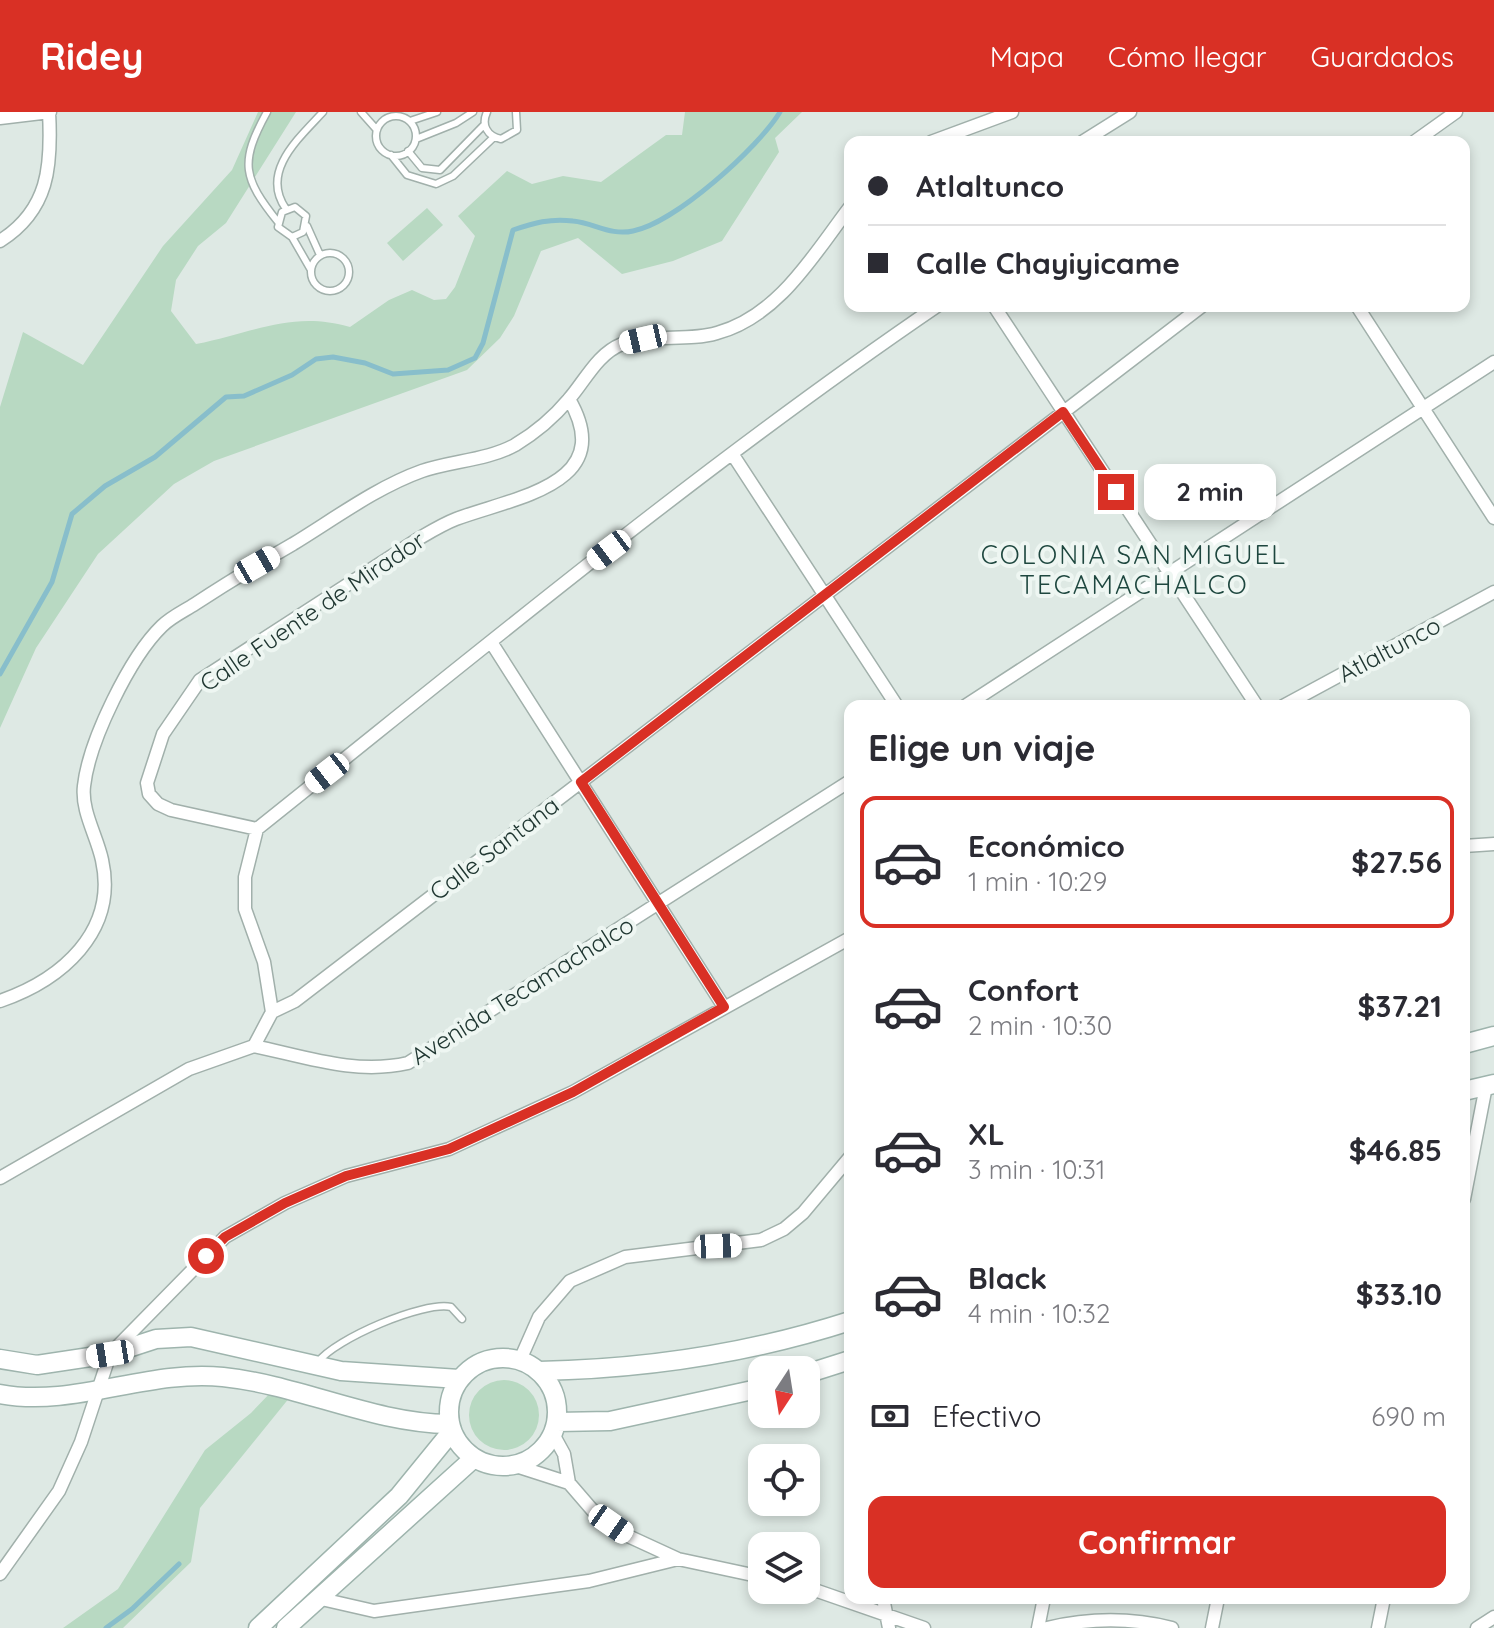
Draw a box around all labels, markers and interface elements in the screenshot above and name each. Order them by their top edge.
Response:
text: Ridey [40,32,143,80]
text: Mapa [990,39,1064,74]
text: Cómo llegar [1108,39,1267,74]
text: Guardados [1311,39,1454,74]
text: Atlaltunco [916,167,1064,205]
text: Calle Chayiyicame [916,244,1180,282]
car [617,322,669,356]
callout: 2 min [1144,464,1276,520]
route end [1098,474,1134,510]
text: 2 min [1176,475,1244,508]
street label: Calle Fuente de Mirador [194,524,430,698]
car [583,526,635,574]
district label: COLONIA SAN MIGUEL TECAMACHALCO [981,538,1287,601]
car [230,543,284,587]
street label: Atlaltunco [1333,610,1445,688]
text: Elige un viaje [868,725,1096,770]
car [301,749,353,797]
street label: Calle Santana [423,790,565,906]
icon: car [872,826,944,898]
text: Económico [968,827,1125,865]
text: $27.56 [1351,843,1442,881]
text: 1 min · 10:29 [968,865,1107,898]
street label: Avenida Tecamachalco [405,909,639,1071]
icon: car [872,970,944,1042]
text: Confort [968,971,1080,1009]
text: $37.21 [1357,987,1442,1025]
text: 2 min · 10:30 [968,1009,1112,1042]
icon: car [872,1114,944,1186]
text: XL [968,1115,1005,1153]
text: $46.85 [1349,1131,1442,1169]
text: 3 min · 10:31 [968,1153,1106,1186]
car [694,1233,742,1259]
route start [188,1238,224,1274]
icon: car [872,1258,944,1330]
text: Black [968,1259,1047,1297]
text: $33.10 [1356,1275,1442,1313]
text: 4 min · 10:32 [968,1297,1110,1330]
car [84,1338,136,1370]
north arrow [748,1356,820,1428]
map controls [748,1356,820,1604]
icon: cash [868,1394,912,1438]
text: Efectivo [932,1397,1042,1435]
text: 690 m [1371,1400,1446,1433]
button: locate [748,1444,820,1516]
button: Confirmar [868,1496,1446,1588]
car [584,1500,638,1548]
button: layers [748,1532,820,1604]

